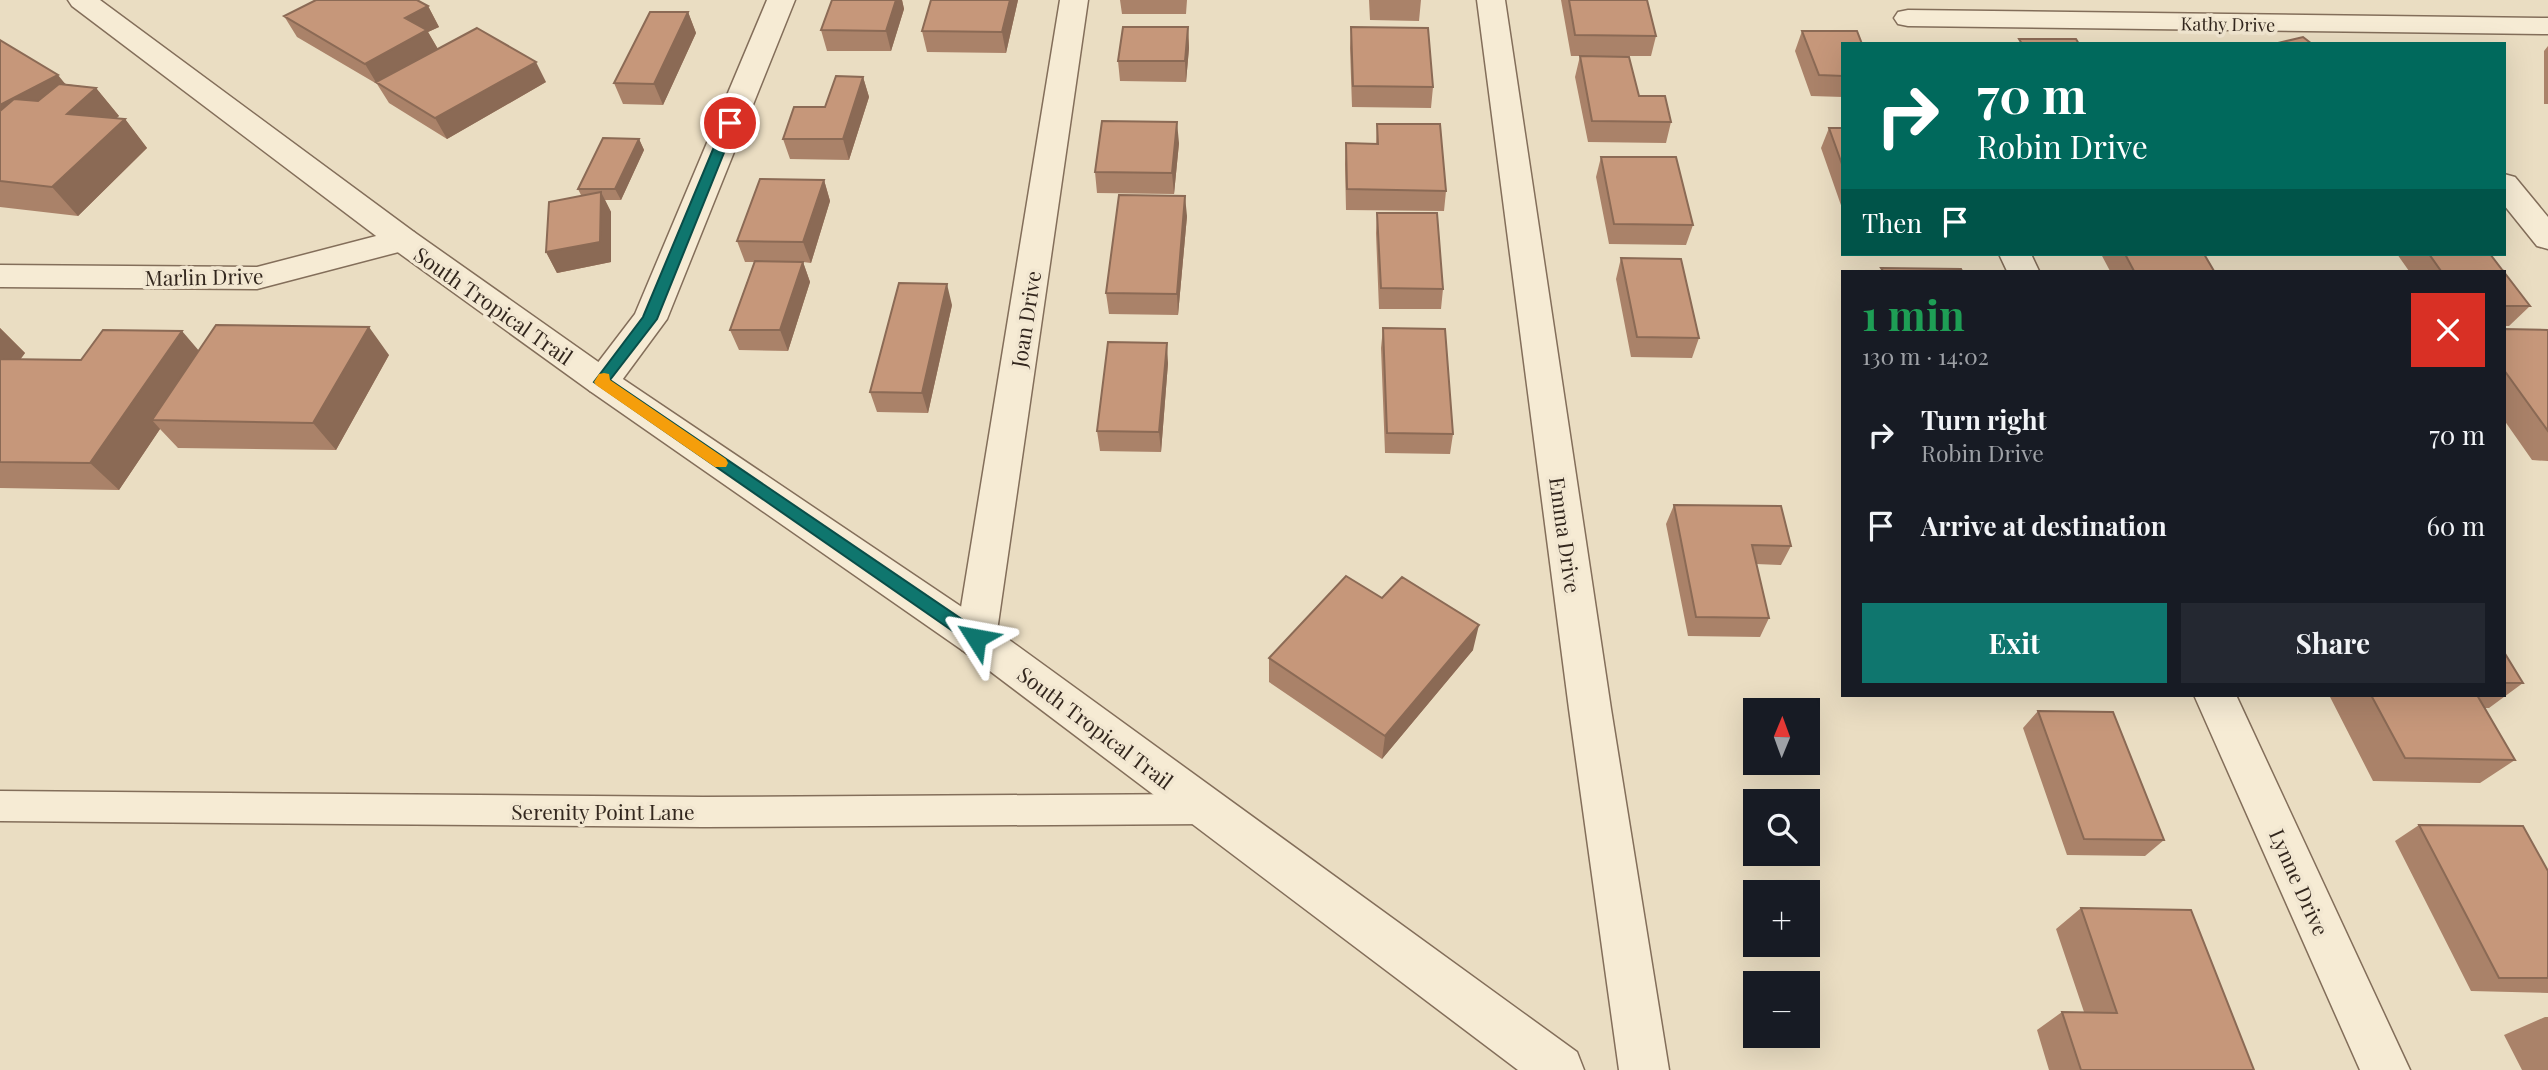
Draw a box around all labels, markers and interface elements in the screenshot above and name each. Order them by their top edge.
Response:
street label: Kathy Drive [2180,11,2276,37]
text: 70 m [1977,61,2087,126]
icon: right [1862,70,1953,161]
pin [700,93,760,153]
icon: arrive [711,104,749,142]
text: Robin Drive [1977,124,2148,167]
icon: arrive [1936,203,1974,241]
text: Then [1862,205,1922,240]
street label: South Tropical Trail [409,240,579,370]
street label: Marlin Drive [144,261,264,291]
street label: Joan Drive [1003,269,1046,370]
text: 1 min [1862,286,1965,342]
button: close [2411,293,2485,367]
text: 130 m · 14:02 [1862,340,1989,371]
text: Turn right [1921,402,2047,437]
icon: right [1862,416,1900,454]
text: 70 m [2429,417,2485,452]
text: Robin Drive [1921,437,2044,468]
street label: Emma Drive [1544,475,1588,595]
icon: arrive [1862,507,1900,545]
text: Arrive at destination [1921,508,2167,543]
text: 60 m [2426,508,2485,543]
position arrow [939,601,1013,675]
button: Exit [1862,603,2167,683]
button: Share [2181,603,2485,683]
street label: South Tropical Trail [1013,659,1179,795]
north arrow [1743,698,1820,775]
map controls [1743,698,1820,1048]
button: search [1743,789,1820,866]
street label: Serenity Point Lane [511,797,695,825]
street label: Lynne Drive [2264,824,2336,940]
button: + [1743,880,1820,957]
button: − [1743,971,1820,1048]

